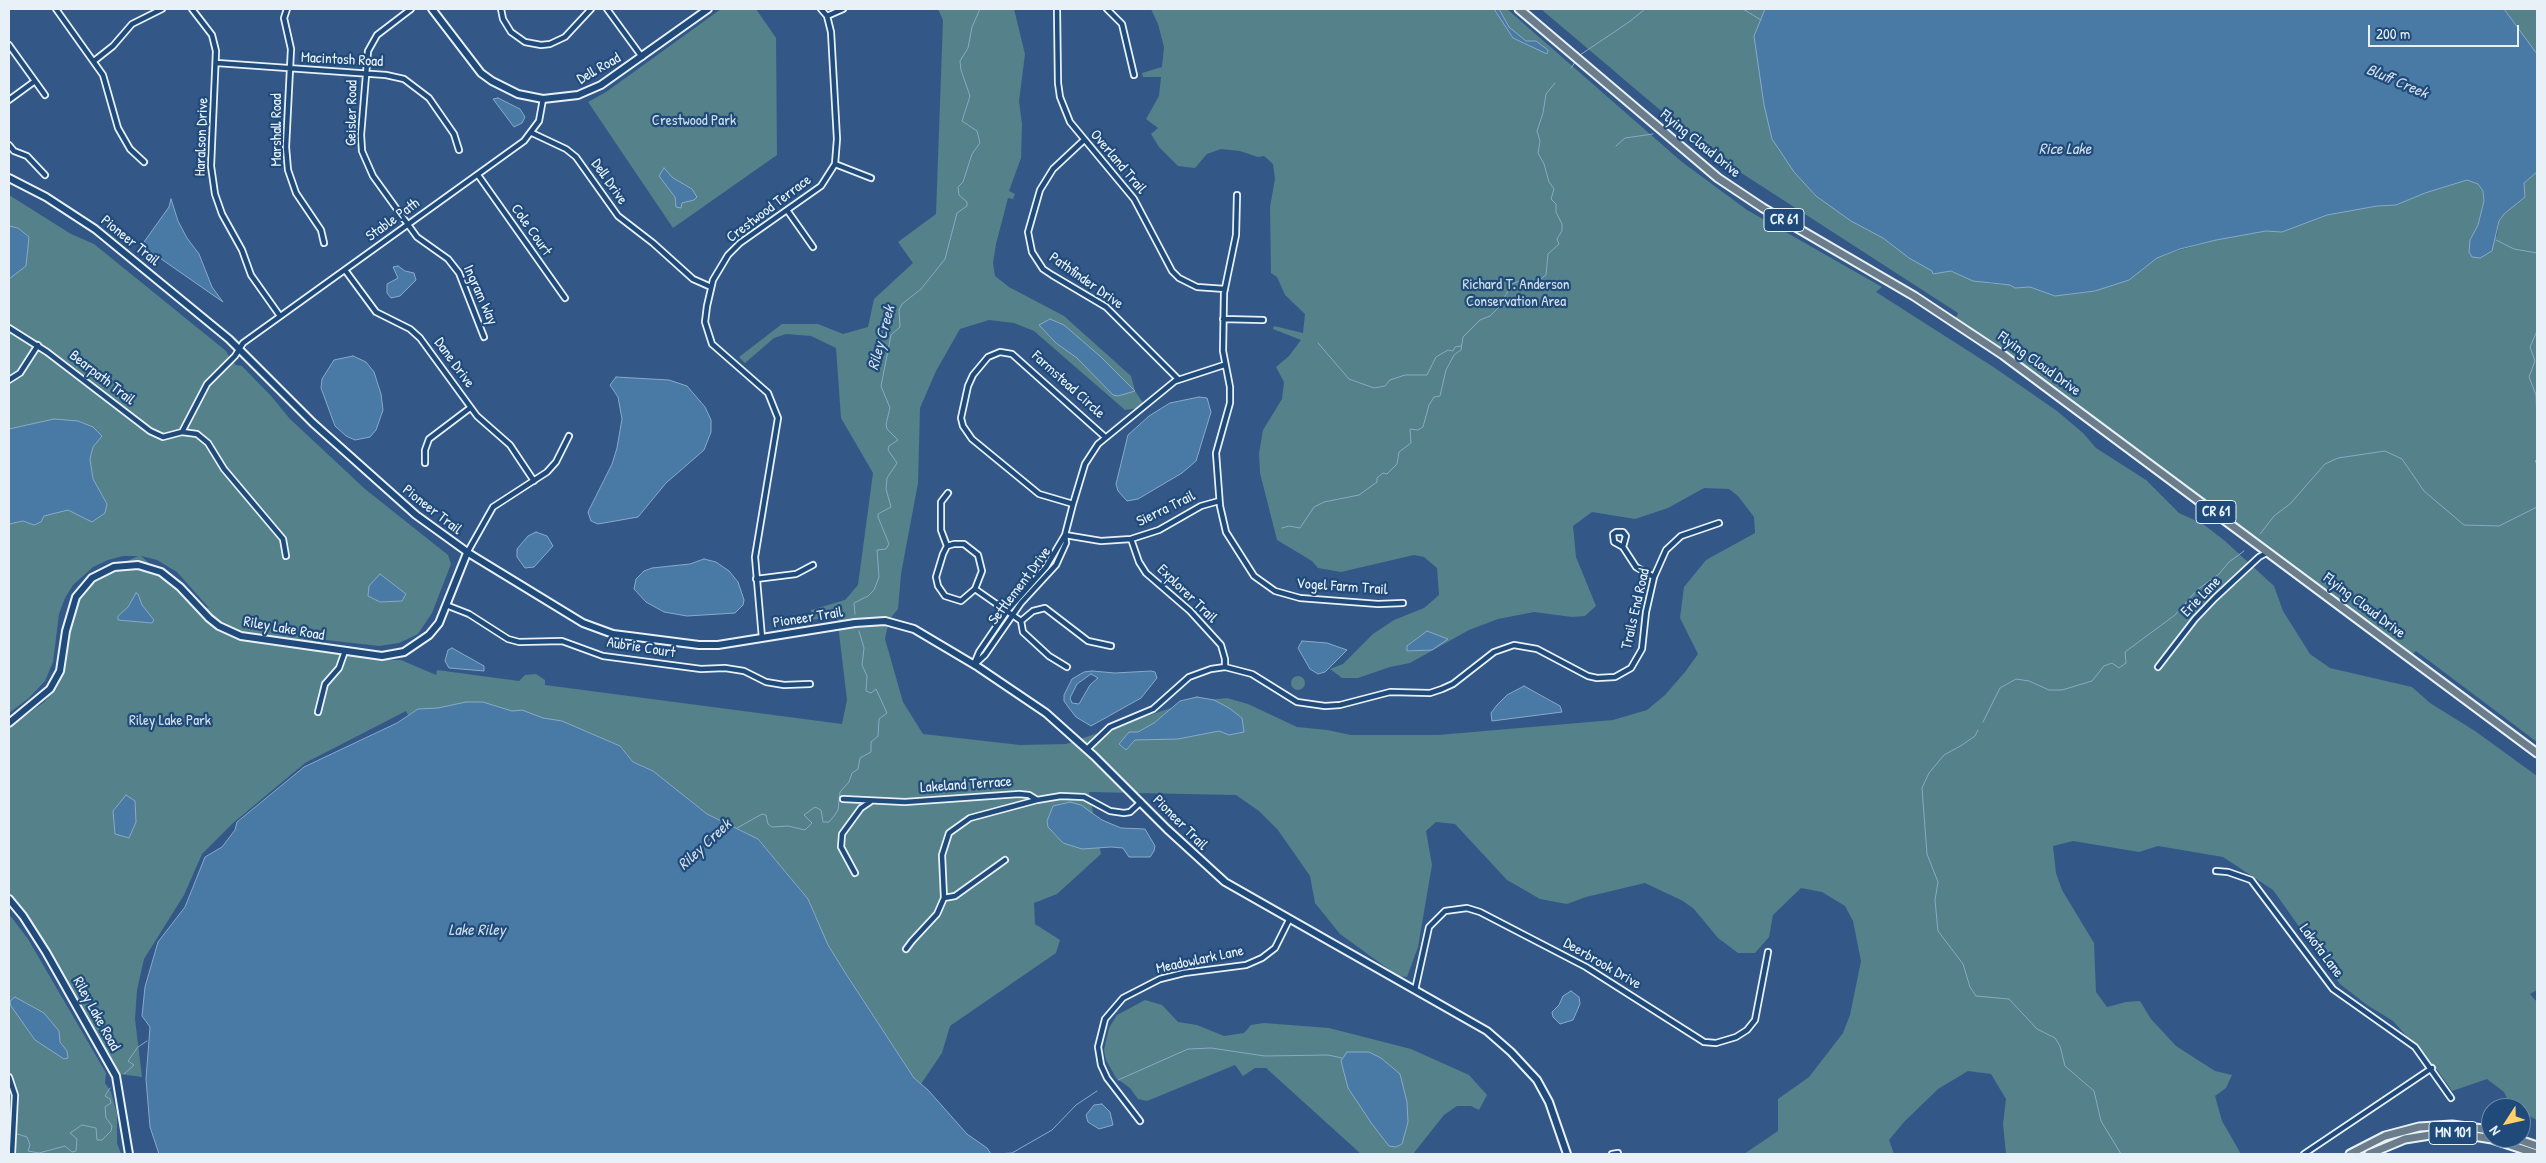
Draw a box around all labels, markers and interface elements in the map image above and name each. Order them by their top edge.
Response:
scale bar [2371,15,2522,47]
text: 200 m [2376,23,2410,44]
street label: Macintosh Road [301,49,383,71]
street label: Dell Road [574,49,624,89]
water label: Bluff Creek [2363,60,2431,104]
street label: Geisler Road [342,80,362,146]
street label: Marshall Road [268,93,286,167]
street label: Haralson Drive [192,97,212,177]
street label: Flying Cloud Drive [1656,106,1744,182]
park label: Crestwood Park [652,112,736,130]
street label: Overland Trail [1086,126,1150,198]
water label: Rice Lake [2039,140,2091,160]
street label: Dell Drive [587,156,631,208]
street label: Crestwood Terrace [723,171,815,247]
street label: Stable Path [363,194,423,246]
street label: Cole Court [507,201,555,259]
road number: CR 61 [1764,208,1804,232]
street label: Pioneer Trail [97,212,163,270]
street label: Pathfinder Drive [1045,249,1127,313]
street label: Ingram Way [459,262,501,328]
park label: Richard T. Anderson Conservation Area [1462,276,1570,311]
water label: Riley Creek [864,304,900,372]
street label: Flying Cloud Drive [1994,328,2084,400]
street label: Dane Drive [430,334,478,392]
street label: Bearpath Trail [66,347,138,409]
street label: Farmstead Circle [1028,347,1108,423]
street label: Pioneer Trail [399,481,465,539]
street label: Sierra Trail [1134,487,1198,531]
road number: CR 61 [2196,501,2236,524]
street label: Settlement Drive [985,543,1055,629]
street label: Explorer Trail [1153,561,1221,627]
street label: Trails End Road [1618,567,1654,651]
street label: Flying Cloud Drive [2319,569,2409,643]
street label: Erie Lane [2177,573,2225,621]
street label: Vogel Farm Trail [1296,575,1388,599]
street label: Pioneer Trail [772,604,844,632]
street label: Riley Lake Road [242,613,326,645]
street label: Aubrie Court [605,634,677,662]
park label: Riley Lake Park [129,712,211,730]
street label: Lakeland Terrace [920,773,1012,797]
street label: Pioneer Trail [1149,792,1211,854]
water label: Riley Creek [674,815,736,875]
water label: Lake Riley [448,921,506,941]
street label: Lakota Lane [2295,921,2347,981]
street label: Deerbrook Drive [1560,935,1644,993]
street label: Meadowlark Lane [1155,942,1245,978]
street label: Riley Lake Road [68,974,124,1054]
north arrow [2481,1098,2531,1148]
road number: MN 101 [2429,1122,2477,1144]
text: N [2484,1123,2504,1140]

